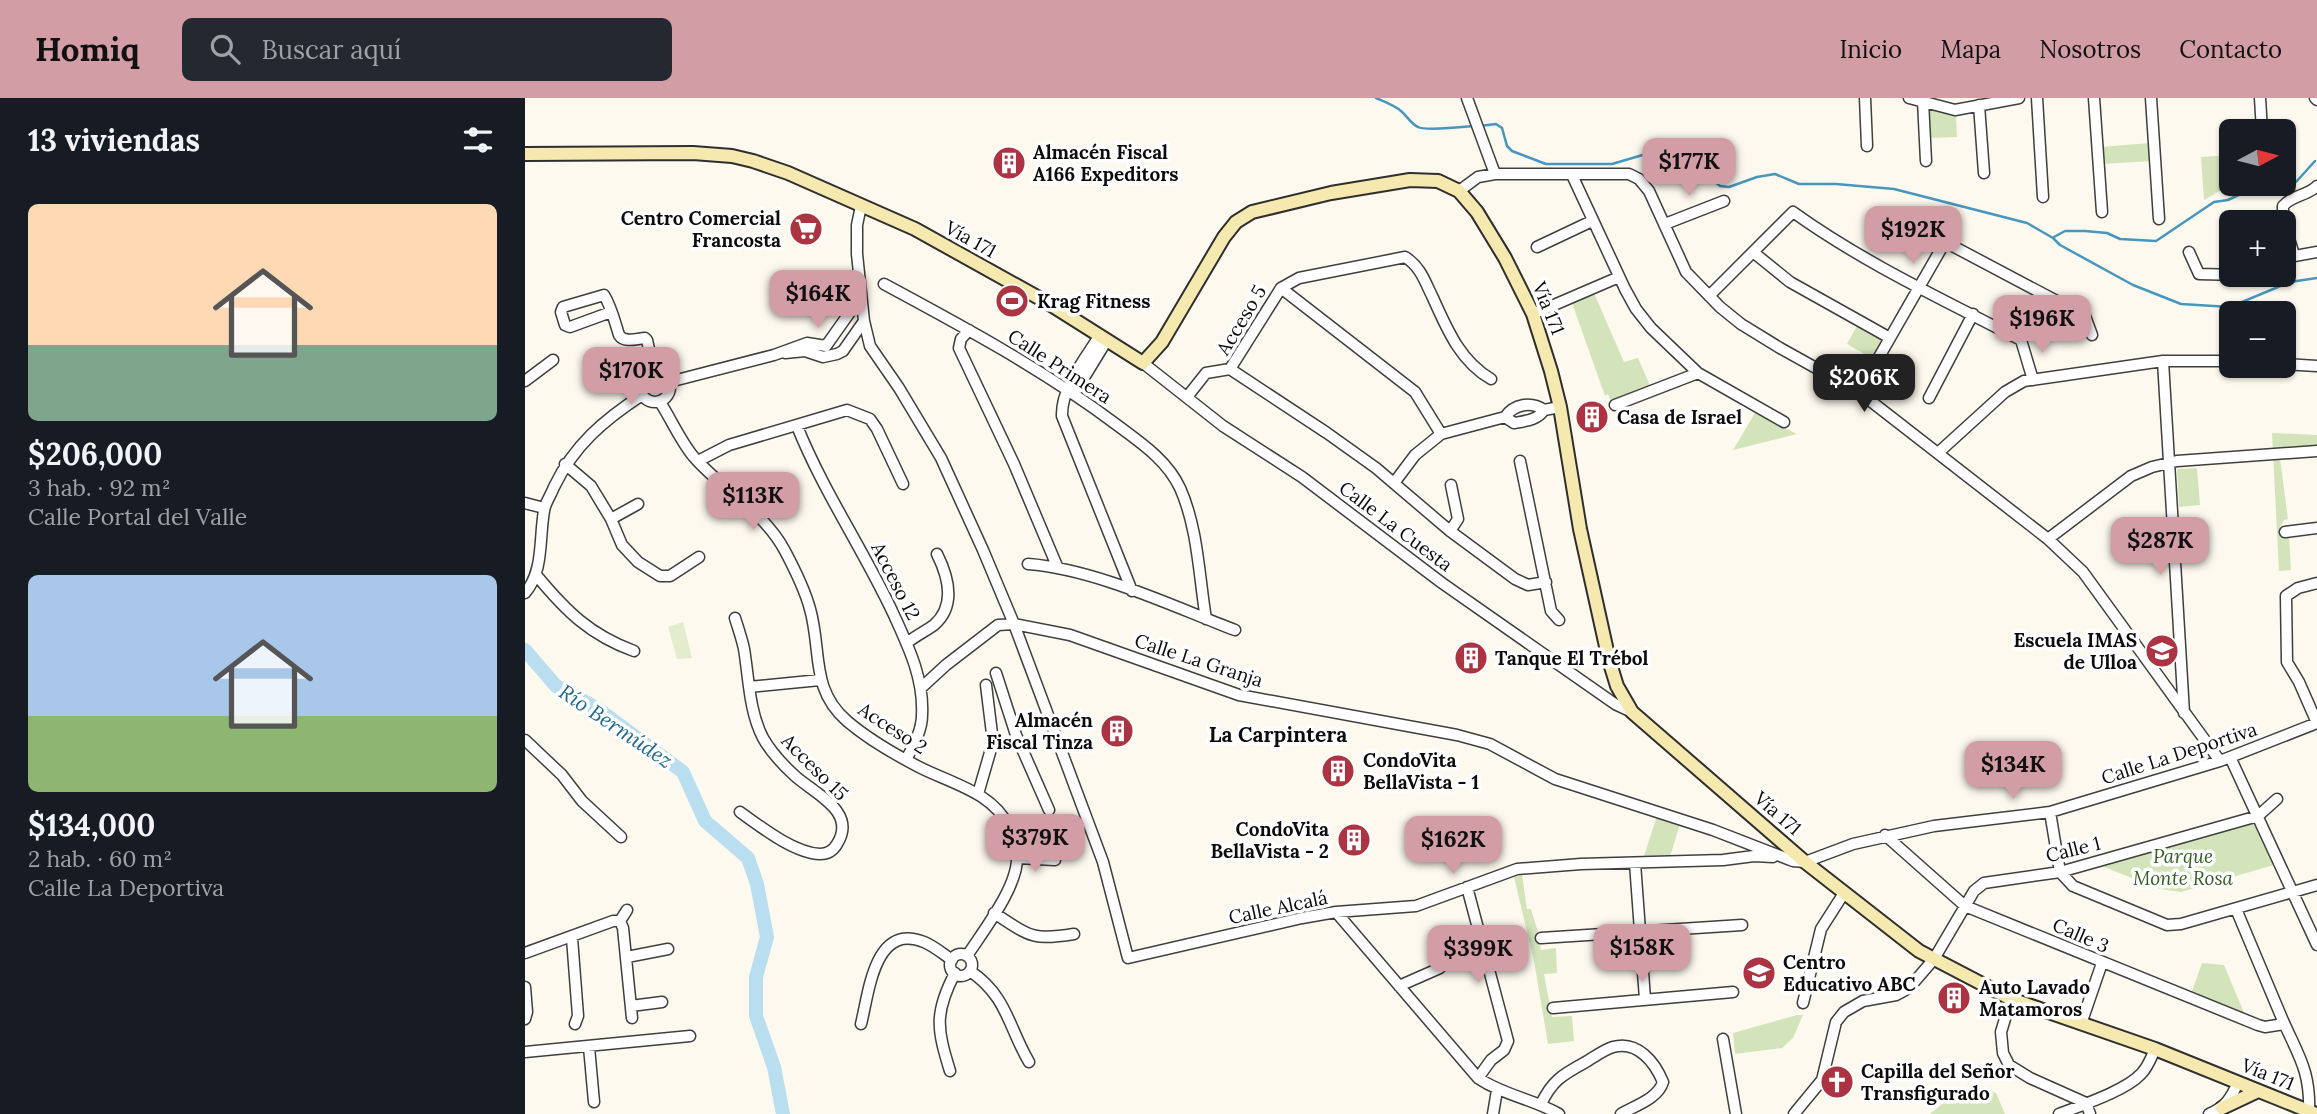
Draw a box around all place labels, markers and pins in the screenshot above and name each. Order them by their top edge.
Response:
pin: $177K [1640,139,1738,198]
place label: Almacén Fiscal A166 Expeditors [1033,140,1178,186]
building icon: Almacén Fiscal A166 Expeditors [990,144,1028,182]
place label: Centro Comercial Francosta [621,206,781,252]
pin: $192K [1864,206,1962,266]
supermarket icon: Centro Comercial Francosta [787,210,825,248]
pin: $164K [769,271,867,330]
sports icon: Krag Fitness [993,282,1031,320]
place label: Krag Fitness [1037,289,1151,313]
pin: $196K [1993,296,2091,355]
pin: $170K [582,348,680,407]
pin: $206K [1815,354,1913,414]
building icon: Casa de Israel [1573,398,1611,436]
place label: Casa de Israel [1617,405,1742,429]
pin: $113K [704,472,802,532]
pin: $287K [2111,518,2209,577]
place label: Escuela IMAS de Ulloa [2013,628,2137,674]
school or university icon: Escuela IMAS de Ulloa [2143,632,2181,670]
building icon: Tanque El Trébol [1452,639,1490,677]
place label: Tanque El Trébol [1495,646,1648,670]
place label: Almacén Fiscal Tinza [986,708,1093,754]
building icon: Almacén Fiscal Tinza [1098,712,1136,750]
pin: $134K [1964,742,2062,801]
place label: CondoVita BellaVista - 1 [1363,748,1479,794]
building icon: CondoVita BellaVista - 1 [1319,752,1357,790]
pin: $379K [986,814,1084,874]
pin: $162K [1404,816,1502,876]
place label: CondoVita BellaVista - 2 [1210,817,1329,863]
building icon: CondoVita BellaVista - 2 [1335,821,1373,859]
pin: $158K [1593,924,1691,984]
pin: $399K [1429,926,1527,985]
place label: Centro Educativo ABC [1783,950,1916,996]
school or university icon: Centro Educativo ABC [1740,954,1778,992]
place label: Auto Lavado Matamoros [1979,975,2090,1021]
building icon: Auto Lavado Matamoros [1935,979,1973,1017]
place label: Capilla del Señor Transfigurado [1861,1059,2015,1105]
church icon: Capilla del Señor Transfigurado [1818,1063,1856,1101]

